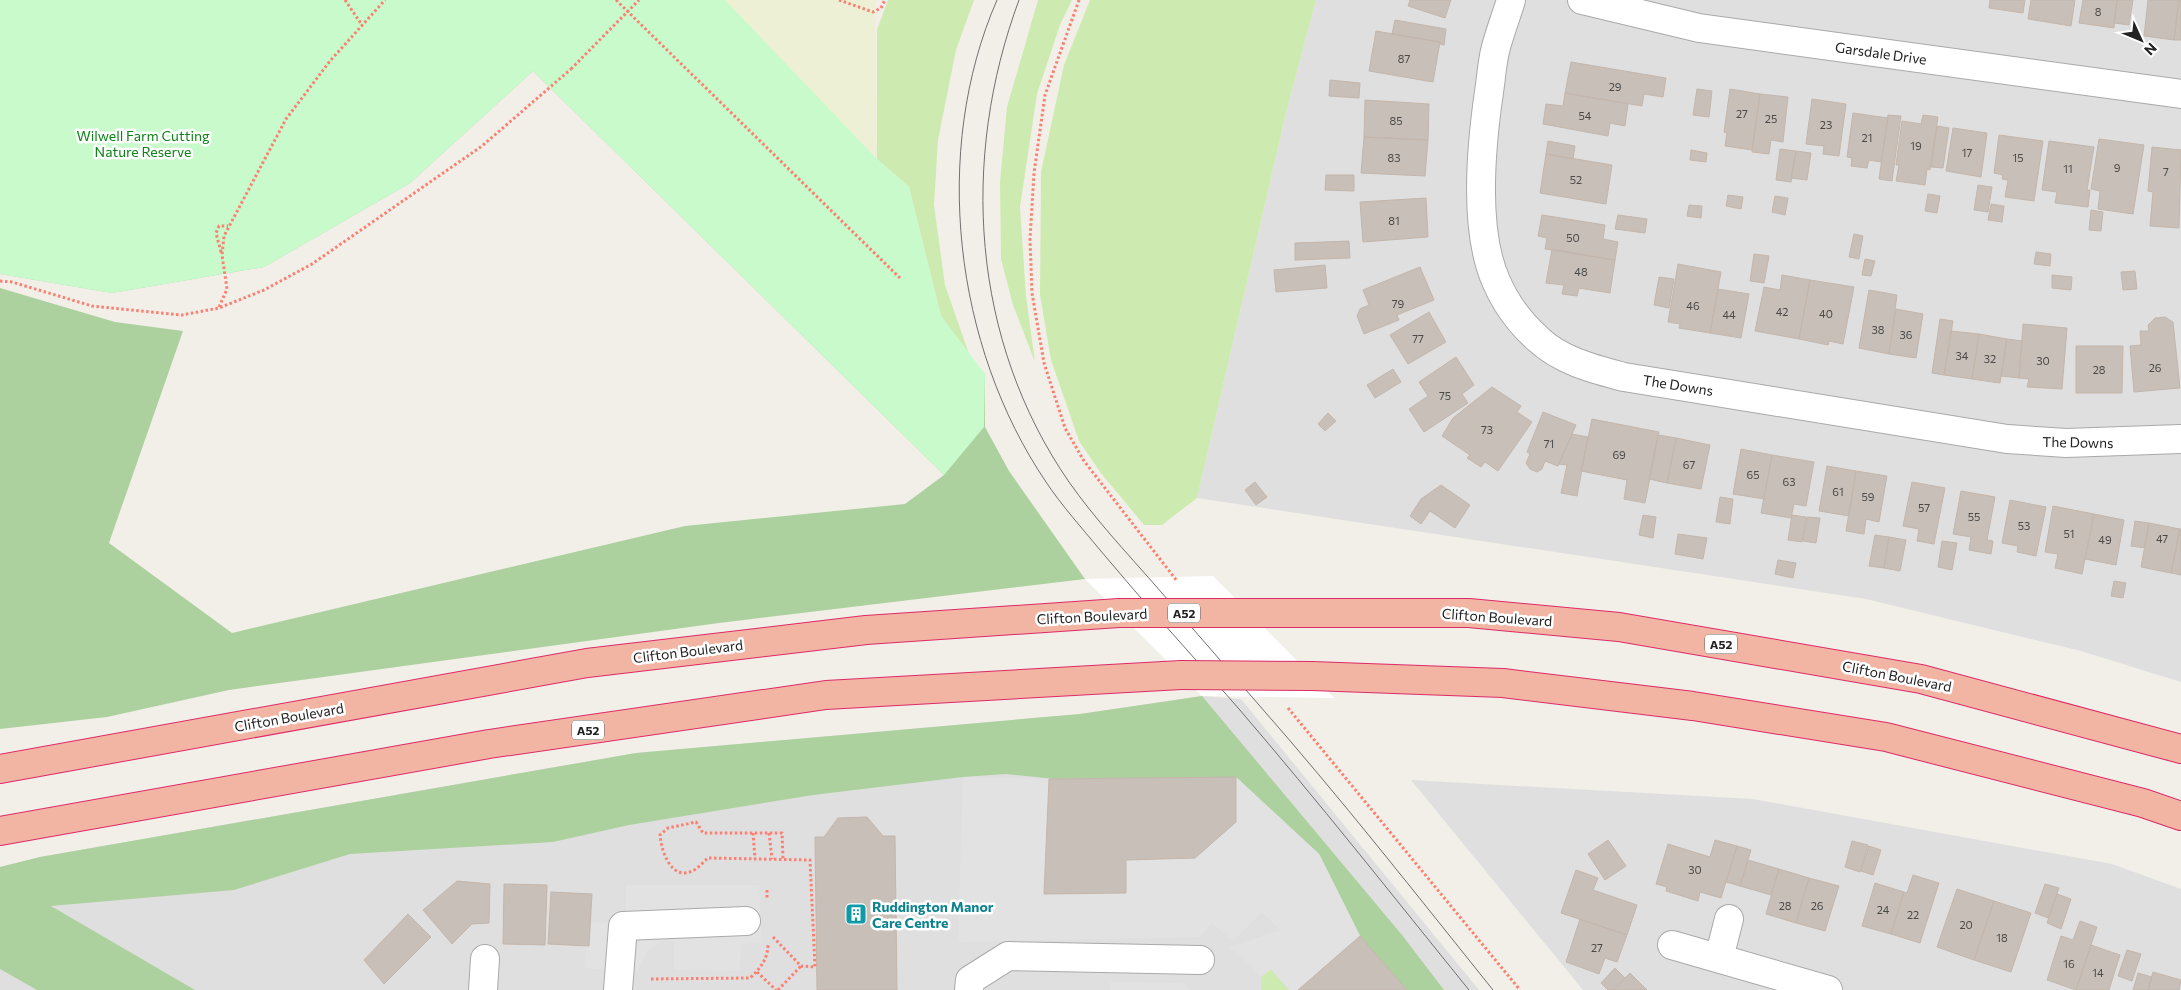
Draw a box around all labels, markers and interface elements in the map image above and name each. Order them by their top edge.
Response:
house number: 8 [2095,5,2102,18]
north arrow [2116,15,2166,65]
street label: Garsdale Drive [1834,38,1928,68]
text: N [2141,40,2160,59]
house number: 87 [1398,52,1410,65]
house number: 29 [1609,80,1622,93]
house number: 27 [1736,107,1748,120]
house number: 54 [1579,109,1592,122]
house number: 25 [1765,112,1777,125]
house number: 85 [1390,114,1403,127]
house number: 23 [1820,118,1832,131]
park label: Wilwell Farm Cutting Nature Reserve [76,127,210,160]
house number: 21 [1862,131,1872,144]
house number: 19 [1910,139,1922,152]
house number: 17 [1962,146,1972,159]
house number: 83 [1388,151,1400,164]
house number: 15 [2012,151,2024,164]
house number: 9 [2114,161,2121,174]
house number: 11 [2063,162,2073,175]
house number: 7 [2163,165,2169,178]
house number: 52 [1570,173,1582,186]
house number: 81 [1388,214,1400,227]
house number: 50 [1566,231,1580,244]
house number: 48 [1574,265,1588,278]
house number: 79 [1392,297,1405,310]
house number: 46 [1686,299,1700,312]
house number: 42 [1776,305,1788,318]
house number: 40 [1819,307,1833,320]
house number: 44 [1722,308,1736,321]
house number: 38 [1872,323,1885,336]
house number: 36 [1900,328,1913,341]
house number: 77 [1412,332,1424,345]
house number: 34 [1956,349,1969,362]
house number: 32 [1984,352,1996,365]
house number: 30 [2036,354,2050,367]
house number: 26 [2149,361,2162,374]
house number: 28 [2093,363,2106,376]
street label: The Downs [1642,371,1714,399]
house number: 75 [1439,389,1451,402]
house number: 73 [1481,423,1493,436]
street label: The Downs [2042,433,2114,451]
house number: 71 [1544,437,1554,450]
house number: 69 [1612,448,1626,461]
house number: 67 [1683,458,1695,471]
house number: 65 [1747,468,1760,481]
house number: 63 [1783,475,1795,488]
house number: 61 [1832,485,1844,498]
house number: 59 [1862,490,1875,503]
house number: 57 [1918,501,1930,514]
house number: 55 [1968,510,1980,523]
house number: 53 [2018,519,2030,532]
house number: 51 [2063,527,2075,540]
house number: 47 [2156,532,2168,545]
house number: 49 [2098,533,2112,546]
road number: A52 [1168,604,1200,622]
street label: Clifton Boulevard [1036,605,1148,627]
street label: Clifton Boulevard [1441,605,1553,629]
road number: A52 [1705,634,1737,654]
street label: Clifton Boulevard [632,636,744,666]
street label: Clifton Boulevard [1841,657,1953,695]
street label: Clifton Boulevard [233,699,345,735]
road number: A52 [572,720,604,740]
house number: 30 [1688,863,1702,876]
place label: Ruddington Manor Care Centre [872,898,994,931]
house number: 28 [1779,899,1792,912]
house number: 26 [1811,899,1824,912]
building icon: Ruddington Manor Care Centre [844,902,868,926]
house number: 24 [1877,903,1890,916]
house number: 22 [1907,908,1919,921]
house number: 20 [1959,918,1973,931]
house number: 18 [1996,931,2008,944]
house number: 27 [1591,941,1603,954]
house number: 16 [2063,957,2075,970]
house number: 14 [2092,966,2104,979]

